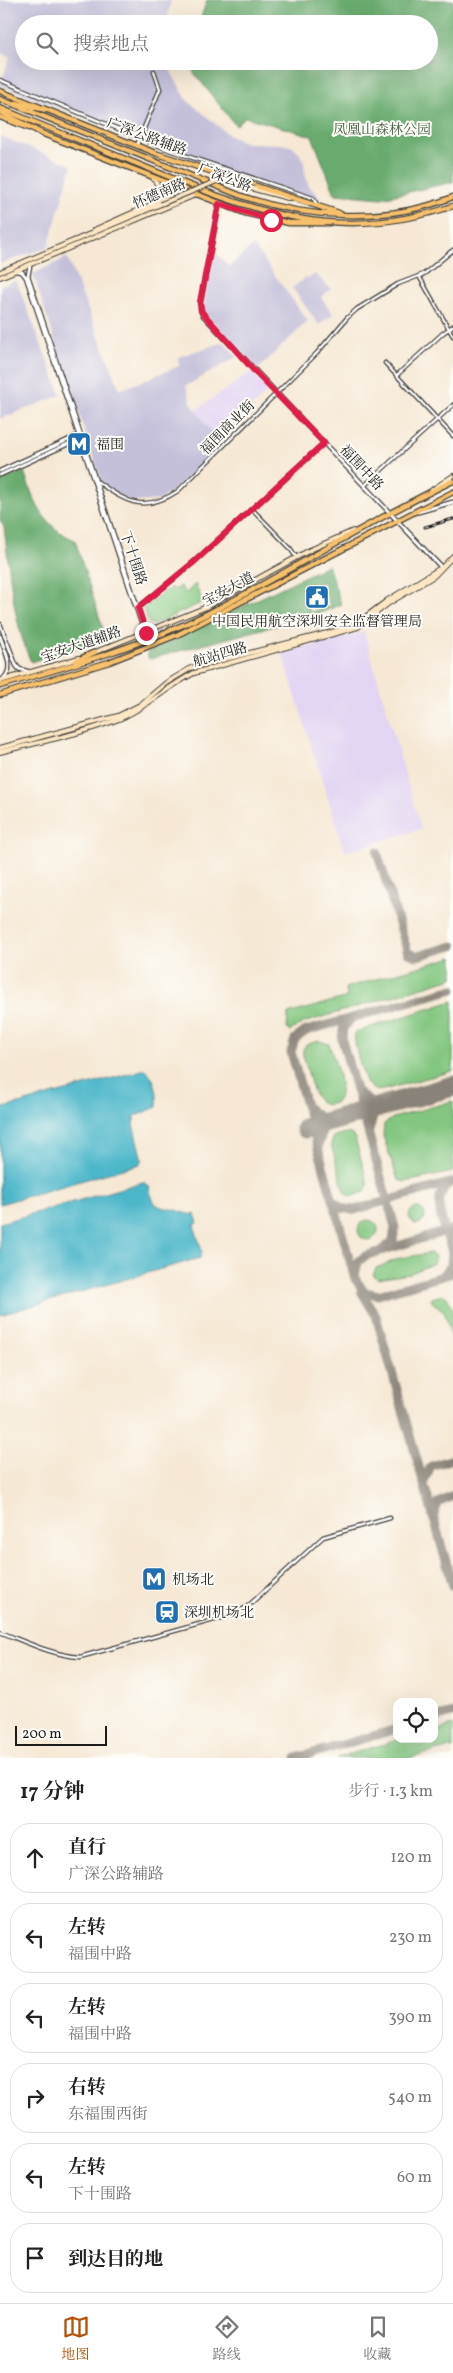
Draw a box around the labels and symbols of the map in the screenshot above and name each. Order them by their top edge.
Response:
street label: 广深公路辅路 [104,114,189,161]
park label: 凤凰山森林公园 [333,121,431,140]
street label: 广深公路 [195,159,254,197]
street label: 怀德南路 [130,175,189,214]
route start [260,209,283,232]
street label: 福围商业街 [197,397,260,460]
metro station icon: 福围 [66,431,92,457]
place label: 福围 [96,436,124,455]
street label: 福围中路 [335,441,387,495]
street label: 下十围路 [115,529,150,588]
street label: 宝安大道 [200,569,258,612]
public building icon: 中国民用航空深圳安全监督管理局 [304,584,330,610]
place label: 中国民用航空深圳安全监督管理局 [212,613,422,632]
route end [135,622,158,645]
street label: 宝安大道辅路 [39,623,124,668]
street label: 航站四路 [191,639,250,672]
metro station icon: 机场北 [141,1566,167,1592]
place label: 机场北 [172,1571,214,1590]
station icon: 深圳机场北 [154,1599,180,1625]
place label: 深圳机场北 [184,1604,254,1623]
scale bar [15,1723,108,1746]

